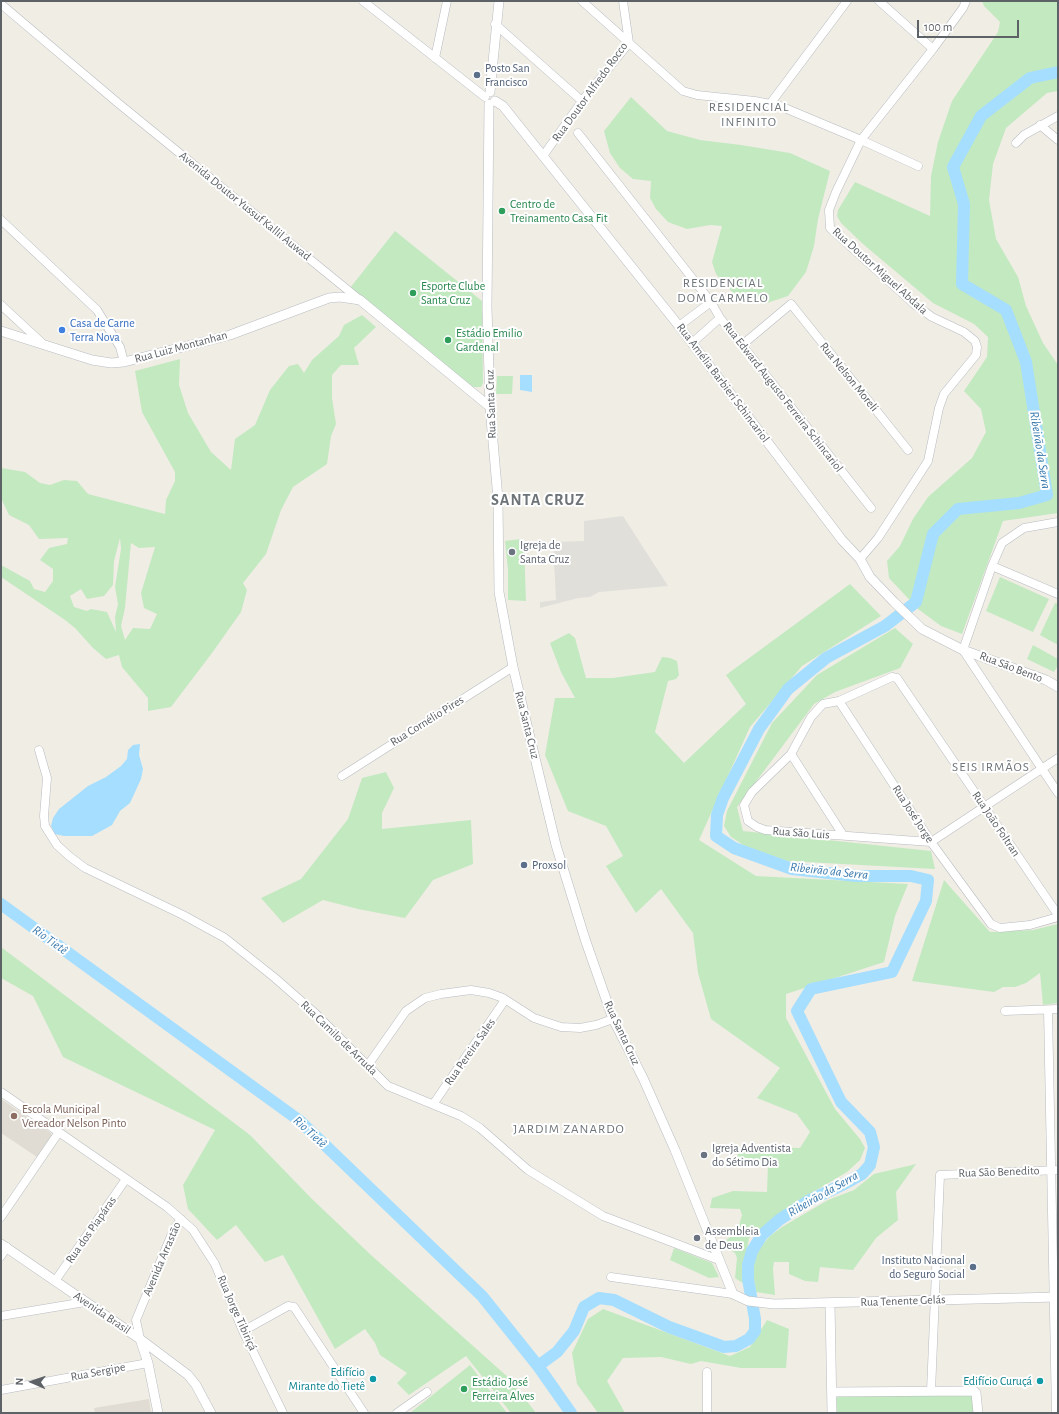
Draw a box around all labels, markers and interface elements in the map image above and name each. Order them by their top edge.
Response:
scale bar [919,12,1021,38]
text: 100 m [924,21,952,33]
street label: Rua Doutor Alfredo Rocco [549,39,631,145]
place label: Posto San Francisco [485,61,530,89]
marker: Posto San Francisco [472,70,482,80]
district label: RESIDENCIAL INFINITO [709,99,789,130]
street label: Avenida Doutor Yussuf Kallil Auwad [176,148,314,264]
place label: Centro de Treinamento Casa Fit [510,197,608,225]
marker: Centro de Treinamento Casa Fit [497,206,507,216]
street label: Rua Doutor Miguel Abdala [829,224,931,318]
district label: RESIDENCIAL DOM CARMELO [677,275,769,306]
place label: Esporte Clube Santa Cruz [421,279,485,307]
marker: Esporte Clube Santa Cruz [408,288,418,298]
place label: Casa de Carne Terra Nova [70,316,135,344]
street label: Rua Edward Augusto Ferreira Schincariol [720,319,846,475]
street label: Rua Amélia Barbieri Schincariol [673,321,773,445]
marker: Casa de Carne Terra Nova [57,325,67,335]
place label: Estádio Emilio Gardenal [456,326,523,354]
street label: Rua Luiz Montanhan [133,328,229,366]
marker: Estádio Emilio Gardenal [443,335,453,345]
street label: Rua Nelson Moreli [817,339,881,415]
street label: Rua Santa Cruz [483,369,499,439]
water label: Ribeirão da Serra [1026,410,1054,490]
district label: SANTA CRUZ [491,490,585,510]
place label: Igreja de Santa Cruz [520,538,569,566]
marker: Igreja de Santa Cruz [507,547,517,557]
street label: Rua São Bento [977,648,1045,686]
street label: Rua Santa Cruz [512,690,542,760]
street label: Rua Cornélio Pires [388,693,466,749]
district label: SEIS IRMÃOS [952,759,1030,775]
street label: Rua José Jorge [889,782,937,846]
street label: Rua João Foltran [969,789,1023,859]
street label: Rua São Luis [772,824,830,842]
place label: Proxsol [532,858,566,872]
water label: Ribeirão da Serra [789,859,869,883]
marker: Proxsol [519,860,529,870]
water label: Rio Tietê [29,922,71,958]
street label: Rua Camilo de Arruda [298,998,380,1078]
street label: Rua Santa Cruz [601,999,643,1067]
street label: Rua Pereira Sales [441,1016,499,1088]
place label: Escola Municipal Vereador Nelson Pinto [22,1102,126,1130]
marker: Escola Municipal Vereador Nelson Pinto [9,1111,19,1121]
water label: Rio Tietê [290,1113,330,1151]
district label: JARDIM ZANARDO [513,1121,625,1137]
place label: Igreja Adventista do Sétimo Dia [712,1141,791,1169]
marker: Igreja Adventista do Sétimo Dia [699,1150,709,1160]
street label: Rua São Benedito [958,1163,1040,1181]
water label: Ribeirão da Serra [785,1168,861,1220]
street label: Rua dos Piapáras [63,1194,119,1266]
street label: Avenida Arrastão [140,1220,184,1298]
place label: Assembleia de Deus [705,1224,759,1252]
marker: Assembleia de Deus [692,1233,702,1243]
place label: Instituto Nacional do Seguro Social [882,1253,965,1281]
marker: Instituto Nacional do Seguro Social [968,1262,978,1272]
street label: Rua Jorge Tibiriçá [214,1273,260,1353]
street label: Avenida Brasil [71,1289,133,1337]
street label: Rua Tenente Gelás [860,1292,946,1310]
street label: Rua Sergipe [69,1360,127,1384]
north arrow [12,1362,52,1402]
place label: Edifício Mirante do Tietê [288,1365,365,1393]
marker: Edifício Mirante do Tietê [368,1374,378,1384]
place label: Edifício Curuçá [963,1374,1032,1388]
place label: Estádio José Ferreira Alves [472,1375,535,1403]
marker: Edifício Curuçá [1035,1376,1045,1386]
text: N [14,1378,25,1386]
marker: Estádio José Ferreira Alves [459,1384,469,1394]

